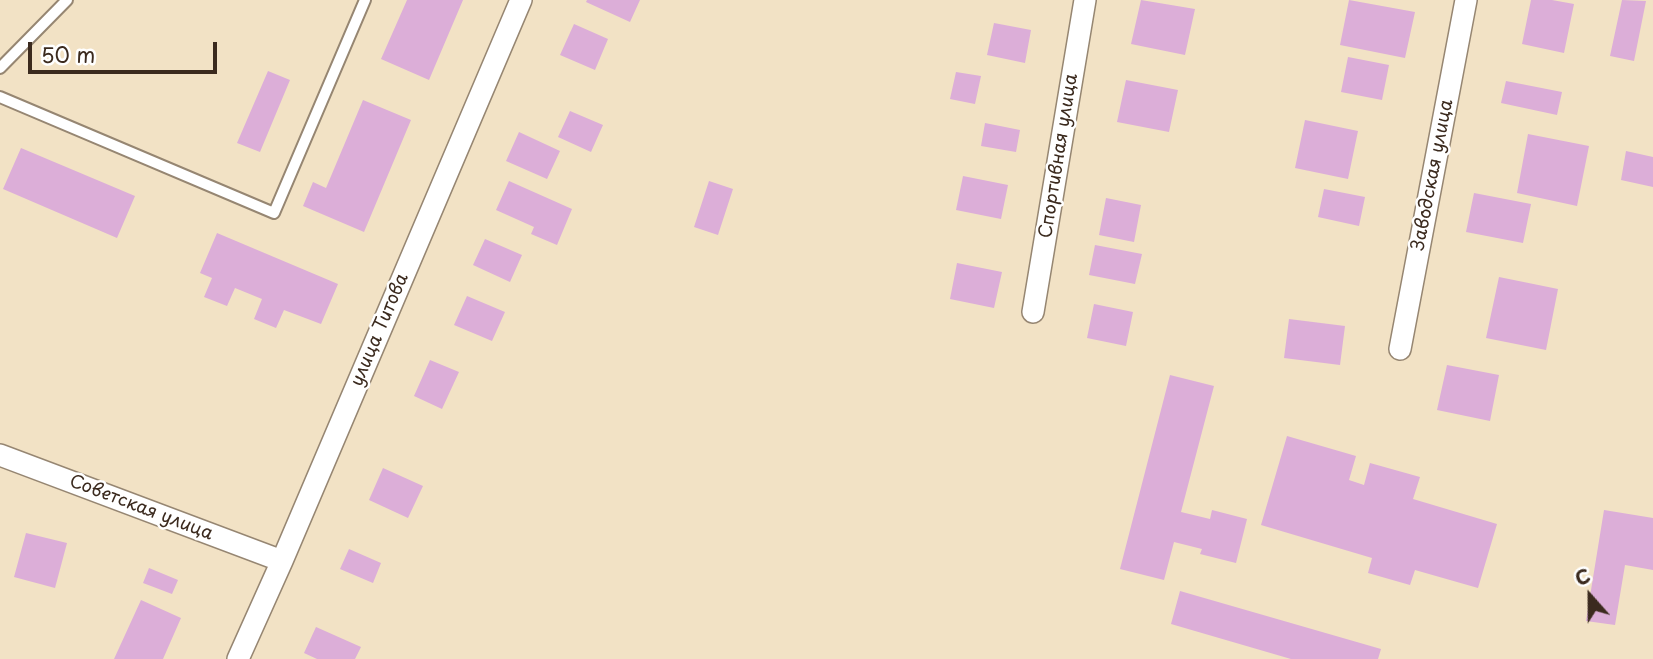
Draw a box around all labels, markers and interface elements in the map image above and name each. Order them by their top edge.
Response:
scale bar [32,28,220,72]
text: 50 m [41,38,95,70]
street label: Спортивная улица [1035,72,1083,240]
street label: Заводская улица [1408,98,1458,252]
street label: улица Титова [346,270,414,390]
street label: Советская улица [66,471,216,545]
north arrow [1555,561,1625,631]
text: С [1571,561,1594,592]

